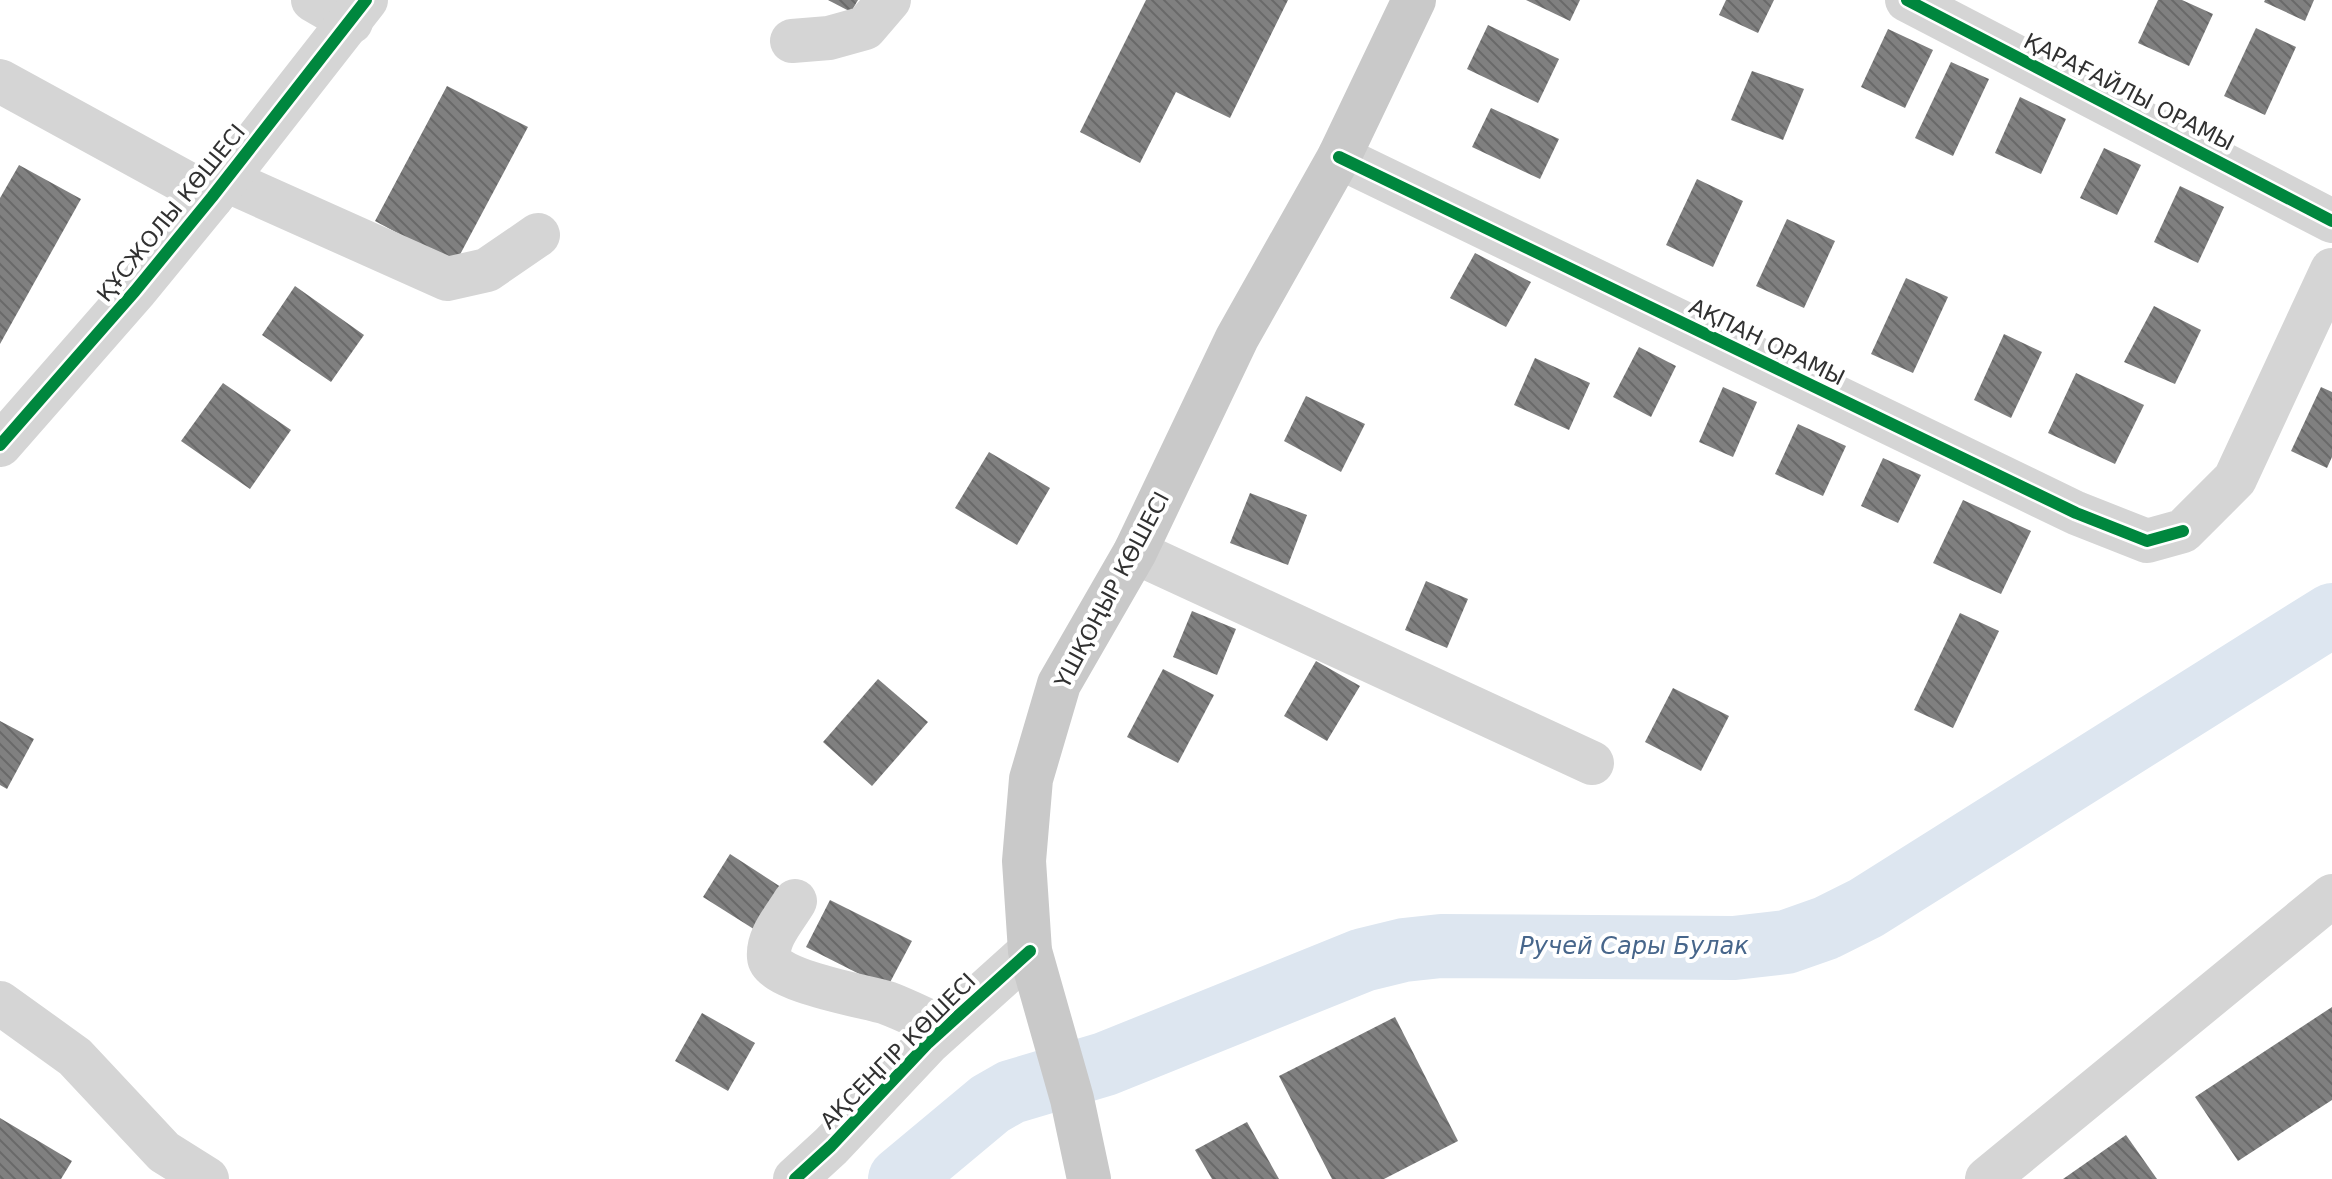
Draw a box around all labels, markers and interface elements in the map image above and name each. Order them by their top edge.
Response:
street label: ҚАРАҒАЙЛЫ ОРАМЫ [2020,28,2238,156]
street label: ҚҰСЖОЛЫ КӨШЕСІ [92,119,250,307]
street label: АҚПАН ОРАМЫ [1685,294,1849,390]
street label: ҮШҚОҢЫР КӨШЕСІ [1049,488,1174,693]
water label: Ручей Сары Булак [1519,932,1749,960]
street label: АҚСЕҢГІР КӨШЕСІ [815,968,981,1134]

